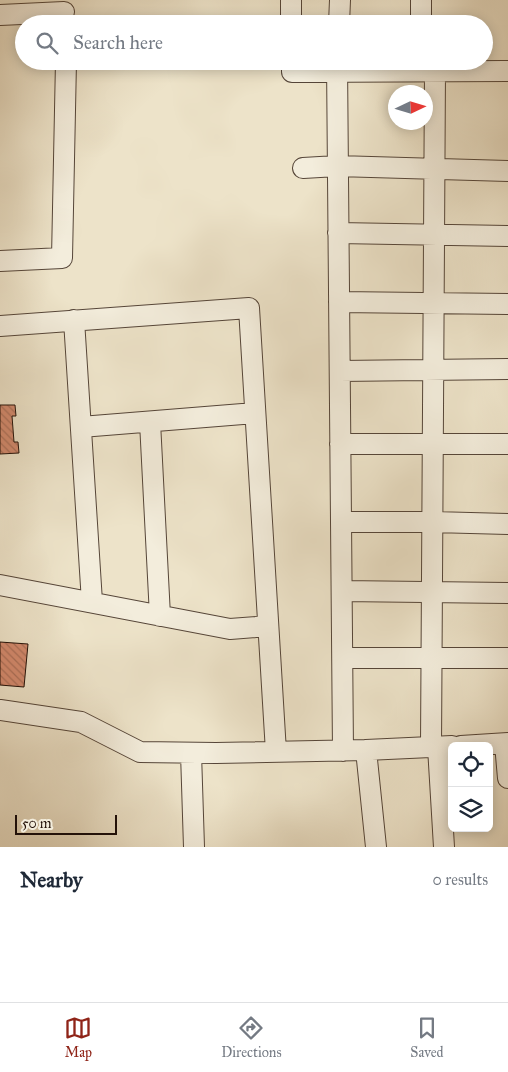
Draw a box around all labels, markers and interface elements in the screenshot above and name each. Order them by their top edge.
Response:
search box [15,15,493,70]
icon: search [33,29,61,57]
text: Search here [73,31,163,54]
north arrow [388,85,433,130]
map controls [448,742,493,832]
button: locate [448,742,493,787]
button: layers [448,787,493,832]
scale bar [15,812,118,835]
text: 50 m [22,815,51,832]
text: Nearby [20,867,83,893]
text: 0 results [433,870,488,889]
tab: Map [64,1014,92,1061]
tab: Directions [221,1014,282,1061]
tab: Saved [410,1014,444,1061]

